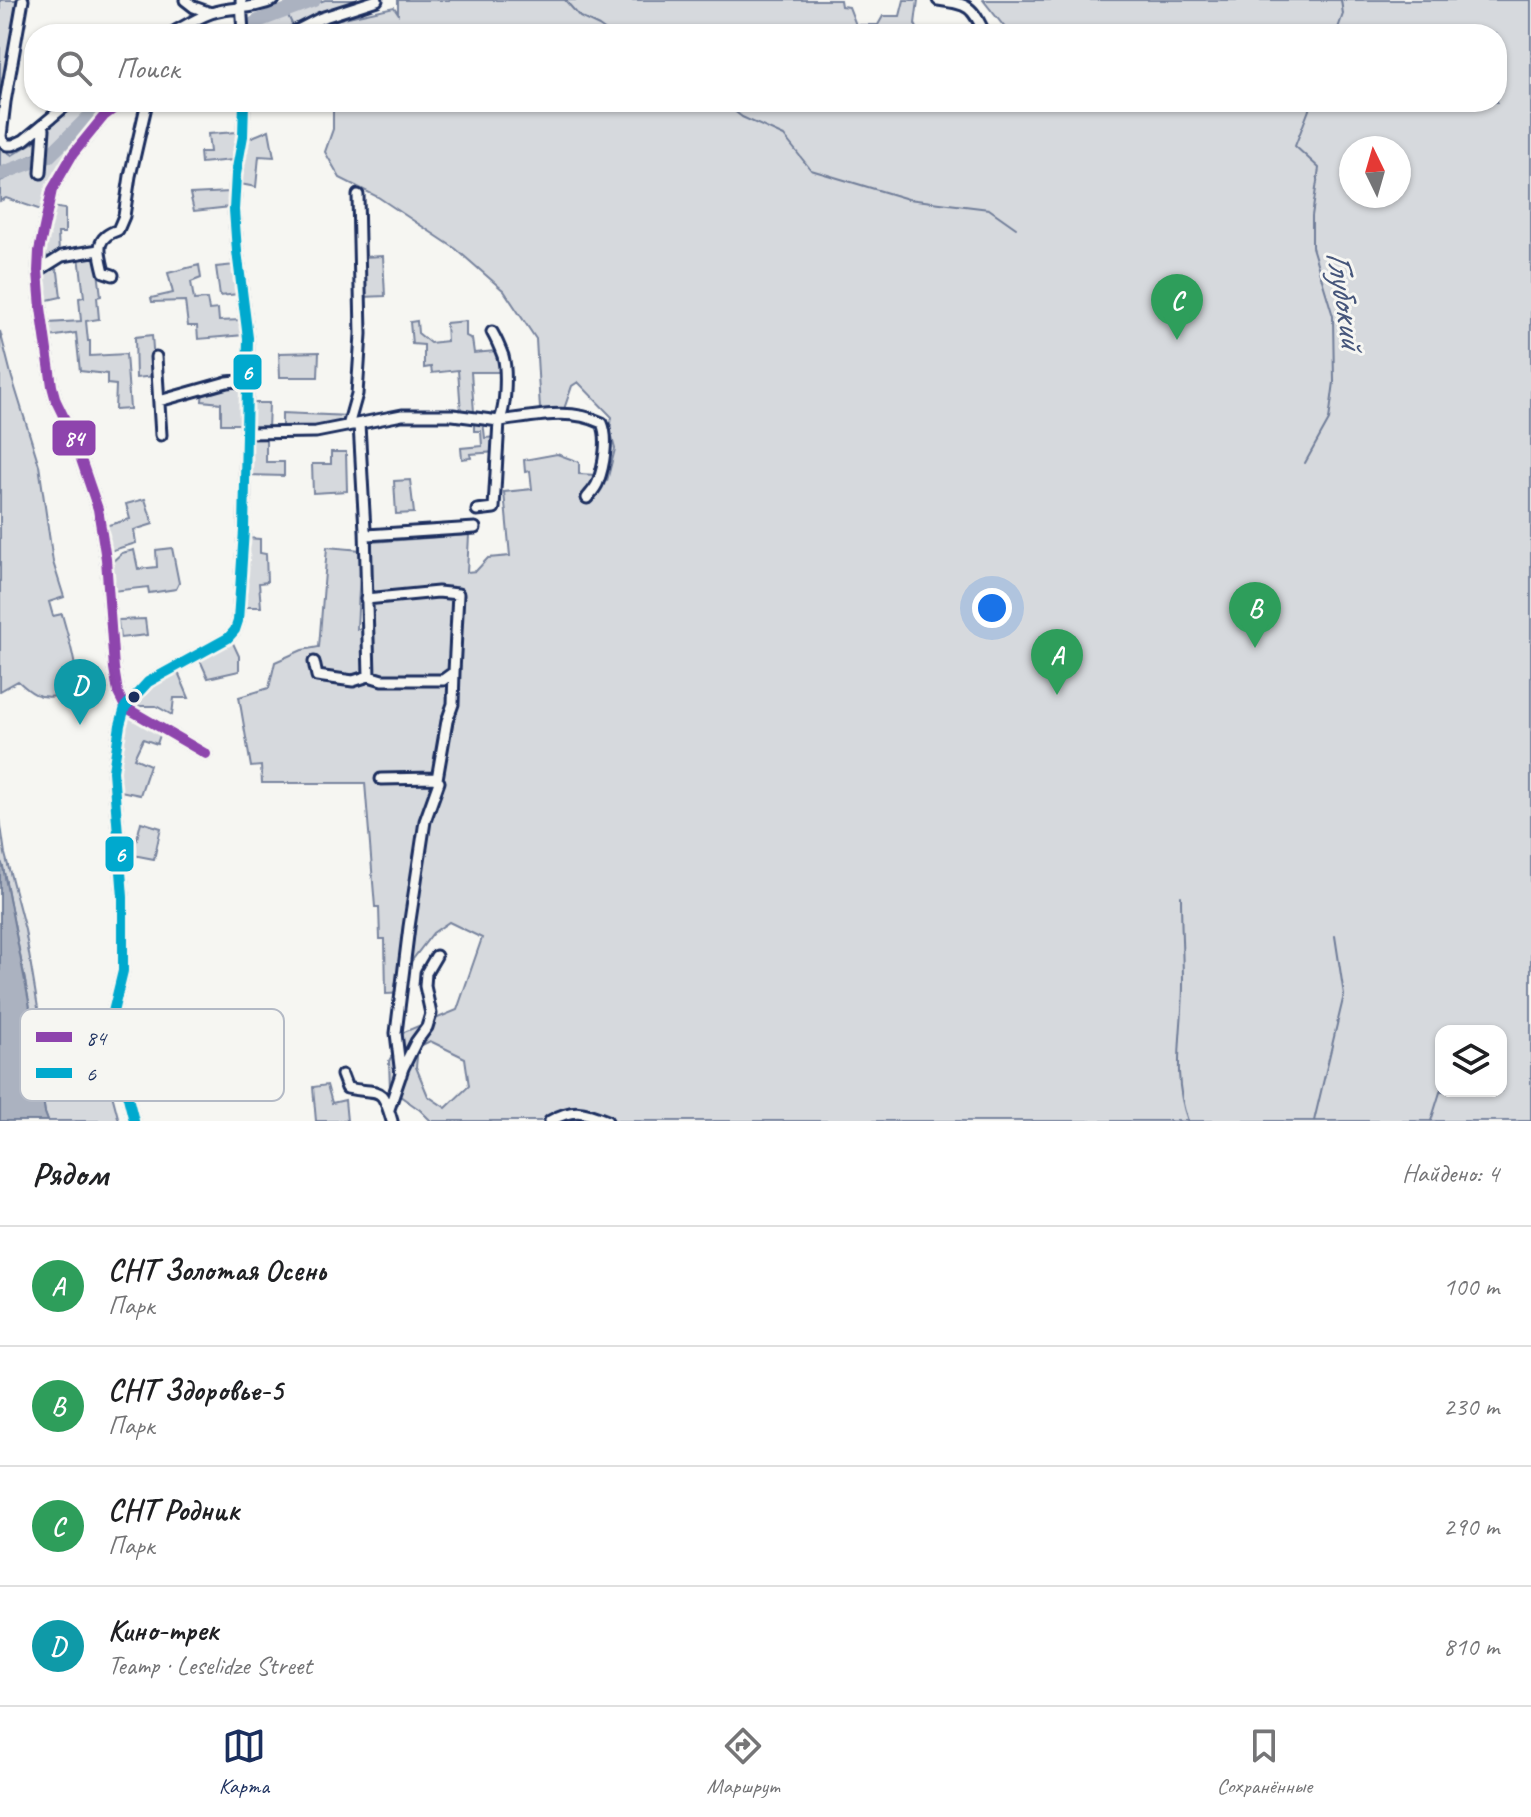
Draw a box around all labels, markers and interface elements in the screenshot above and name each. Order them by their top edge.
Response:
search box [24,24,1507,112]
icon: search [52,46,96,90]
text: Поиск [116,49,179,87]
north arrow [1339,136,1411,208]
water label: Глубокий [1316,247,1377,358]
pin: C [1151,274,1203,340]
line badge: 6 [232,353,263,391]
text: 6 [242,359,254,387]
line badge: 84 [51,419,97,457]
text: 84 [64,425,87,453]
pin: B [1229,582,1281,648]
your location [972,588,1012,628]
pin: A [1031,629,1083,695]
pin: D [54,659,106,725]
unlabelled marker [126,689,142,705]
line badge: 6 [104,835,135,873]
text: 6 [115,841,127,869]
legend [20,1009,284,1101]
text: 84 [86,1024,108,1052]
map controls [1435,1025,1507,1097]
button: layers [1435,1025,1507,1097]
text: 6 [86,1060,97,1088]
text: Рядом [32,1152,108,1195]
text: Найдено: 4 [1402,1157,1499,1190]
text: СНТ Золотая Осень [108,1251,326,1289]
text: A [51,1270,65,1303]
text: 100 m [1443,1270,1499,1303]
text: Парк [108,1289,154,1322]
text: СНТ Здоровье-5 [108,1371,283,1409]
text: B [51,1390,65,1423]
text: 230 m [1443,1390,1499,1423]
text: Парк [108,1409,154,1442]
text: СНТ Родник [108,1491,240,1529]
text: C [52,1510,64,1543]
text: 290 m [1443,1510,1499,1543]
text: Парк [108,1529,154,1562]
text: Кино-трек [108,1611,219,1649]
text: D [50,1630,66,1663]
text: 810 m [1443,1630,1499,1663]
text: Театр · Leselidze Street [108,1649,312,1682]
tab: Карта [219,1724,269,1800]
tab: Маршрут [707,1724,779,1800]
tab: Сохранённые [1217,1724,1312,1800]

